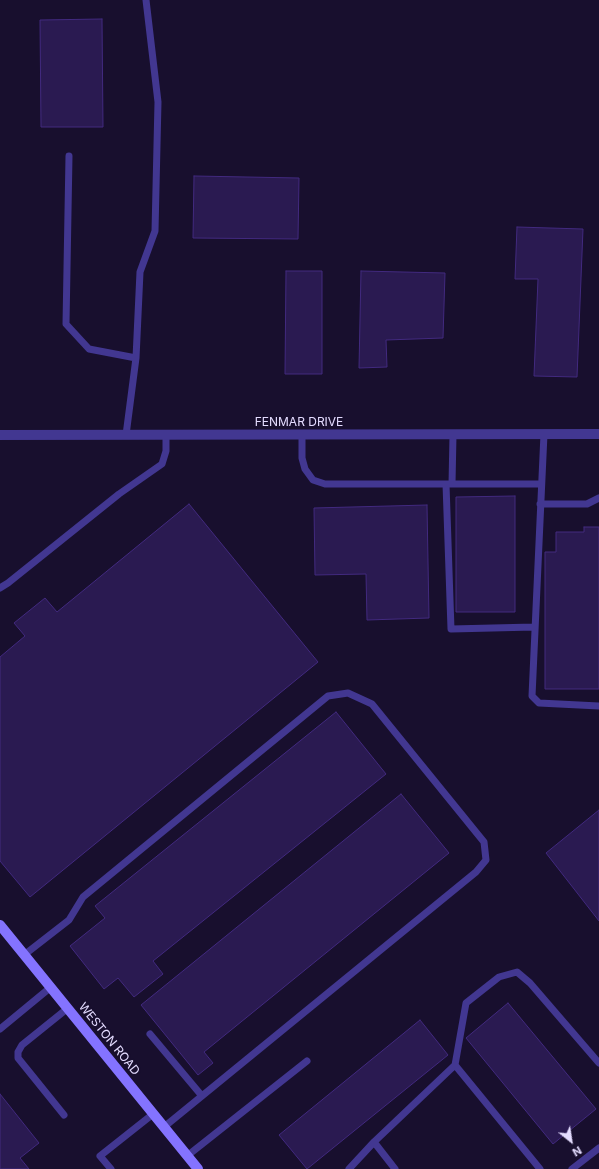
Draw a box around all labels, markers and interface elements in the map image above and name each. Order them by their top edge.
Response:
street label: FENMAR DRIVE [255,415,343,429]
street label: WESTON ROAD [75,1000,143,1078]
north arrow [551,1121,591,1161]
text: N [570,1143,584,1160]

